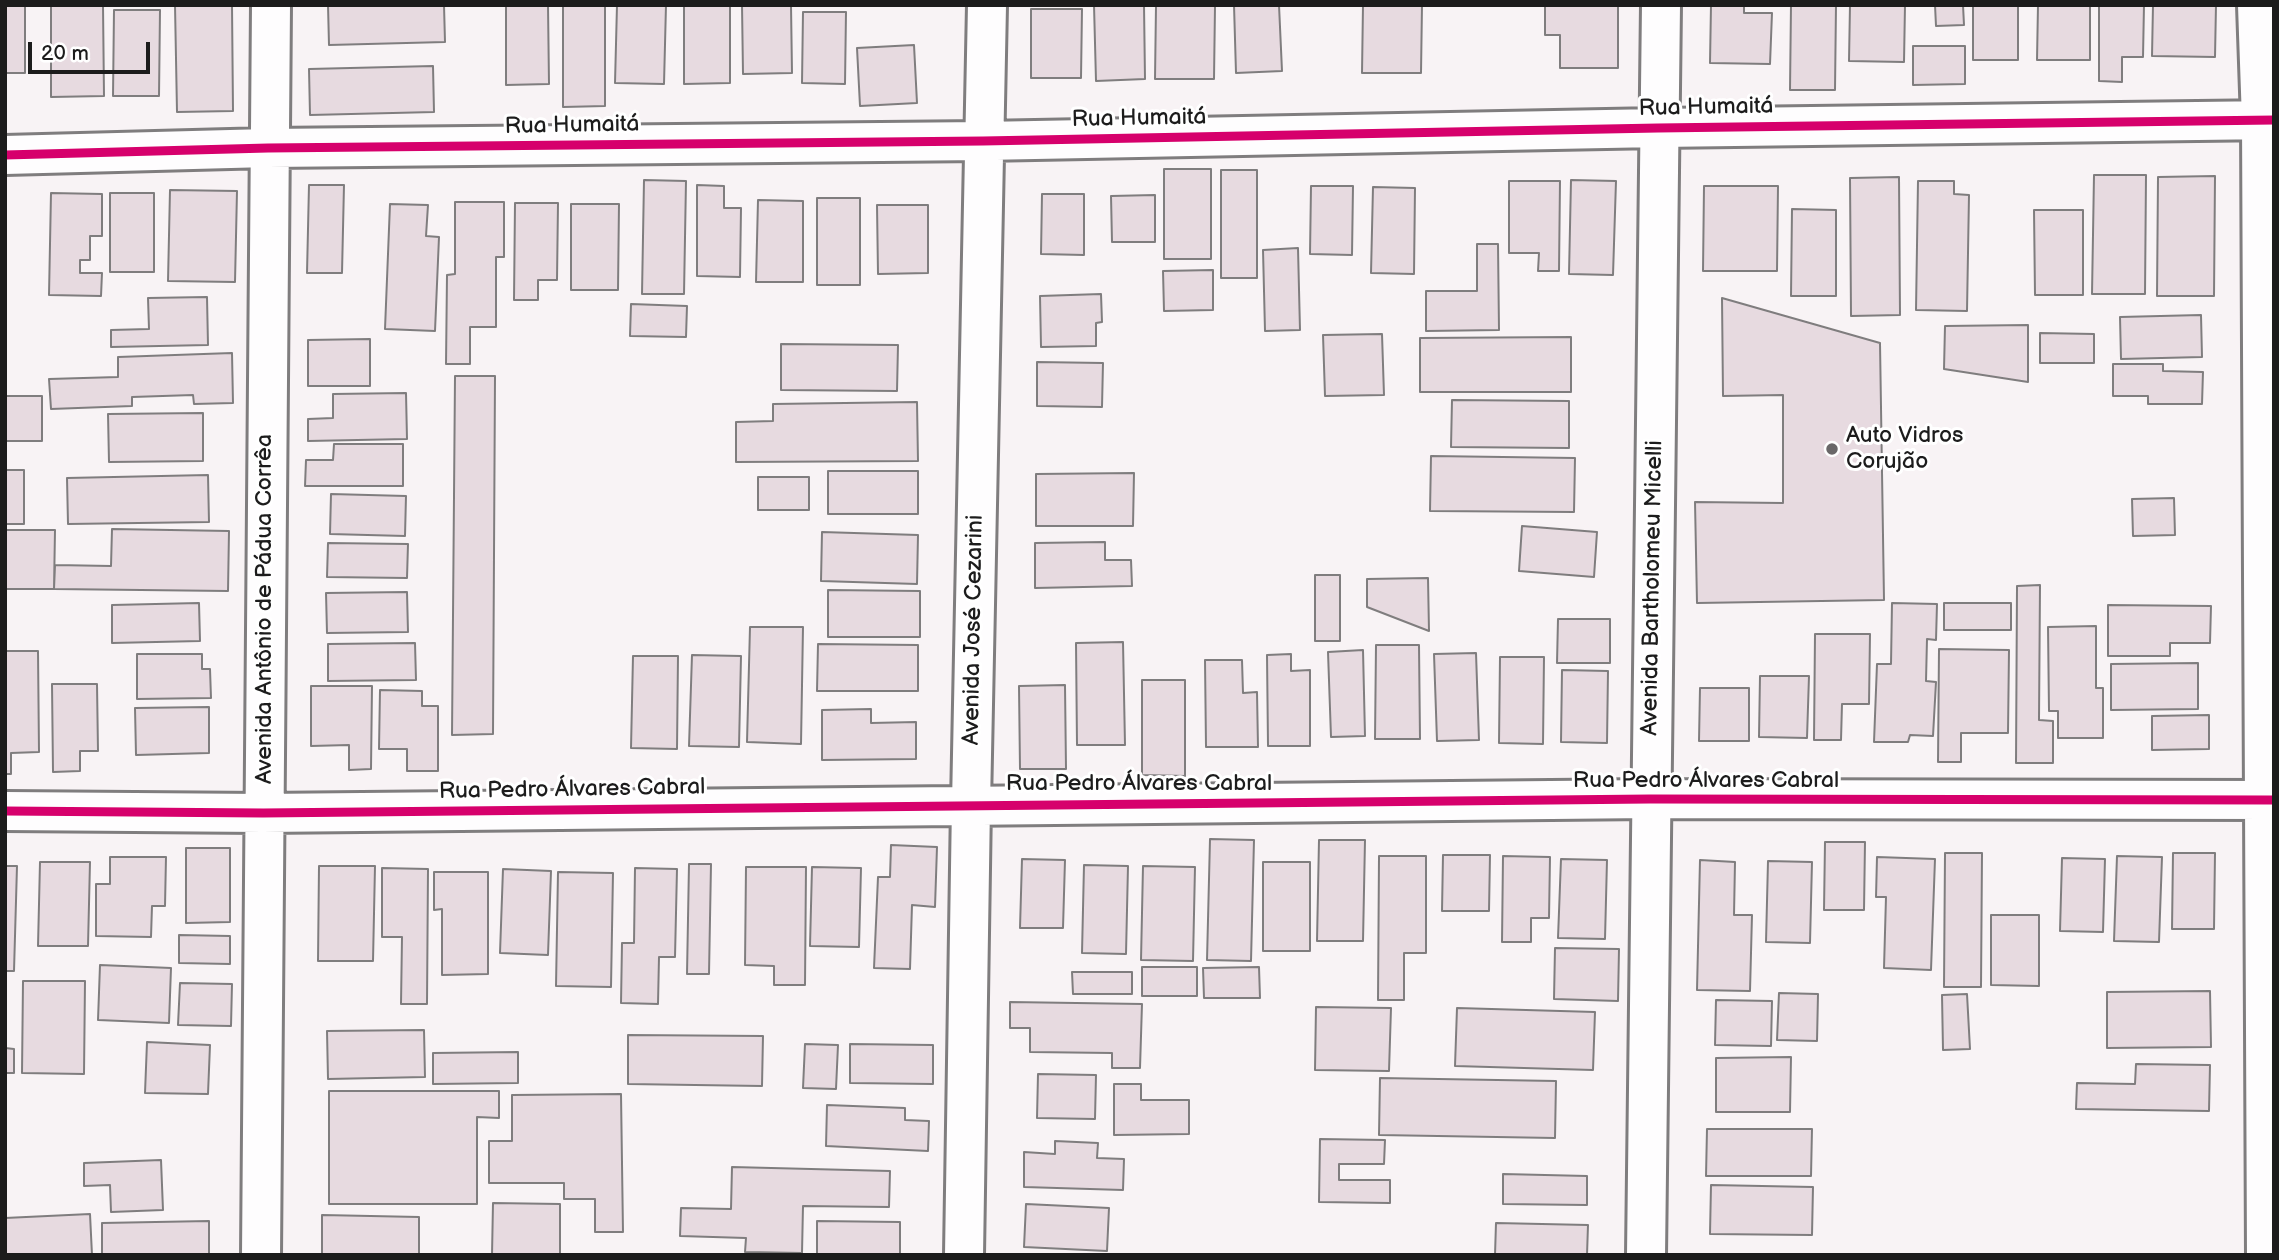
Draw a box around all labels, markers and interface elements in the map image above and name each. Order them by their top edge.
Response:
scale bar [32,28,154,72]
text: 20 m [41,41,89,66]
street label: Rua Humaitá [1638,93,1774,123]
street label: Rua Humaitá [1071,104,1207,134]
street label: Rua Humaitá [504,111,640,141]
place label: Auto Vidros Corujão [1846,422,1963,476]
street label: Avenida Antônio de Pádua Corrêa [251,434,279,784]
street label: Avenida Bartholomeu Micelli [1637,440,1669,736]
marker: Auto Vidros Corujão [1824,441,1840,457]
street label: Avenida José Cezarini [958,515,990,745]
street label: Rua Pedro Álvares Cabral [1573,767,1839,795]
street label: Rua Pedro Álvares Cabral [1006,770,1272,798]
street label: Rua Pedro Álvares Cabral [439,774,705,806]

